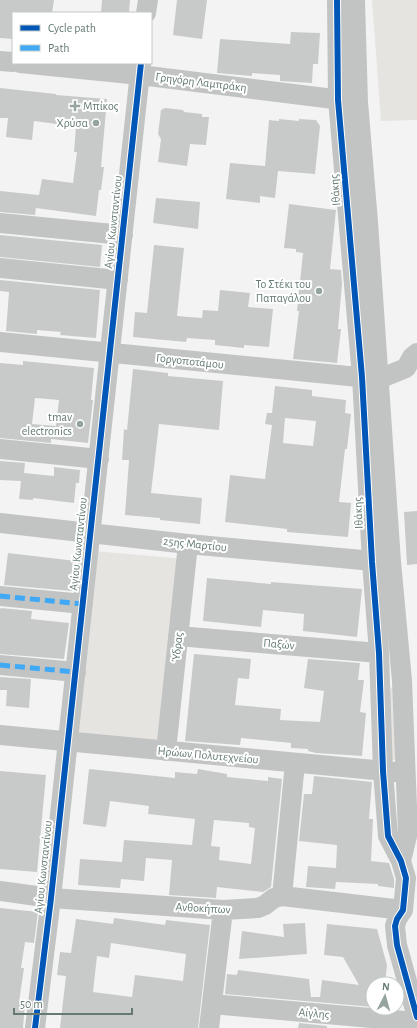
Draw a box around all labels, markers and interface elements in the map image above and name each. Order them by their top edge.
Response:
legend [12,12,152,64]
text: Cycle path [48,22,96,35]
text: Path [48,42,70,54]
street label: Γρηγόρη Λαμπράκη [155,70,247,94]
place label: Μπίκος [83,100,119,113]
marker: Μπίκος [70,101,80,111]
place label: Χρύσα [57,117,88,129]
marker: Χρύσα [91,118,101,128]
street label: Ιθάκης [328,173,343,206]
street label: Αγίου Κωνσταντίνου [102,175,124,269]
place label: Το Στέκι του Παπαγάλου [255,278,311,304]
marker: Το Στέκι του Παπαγάλου [314,286,324,296]
street label: Γοργοποτάμου [156,351,224,371]
place label: tmav electronics [22,411,72,437]
marker: tmav electronics [75,419,85,429]
street label: Ιθάκης [351,496,366,529]
street label: Αγίου Κωνσταντίνου [67,497,89,591]
street label: 25ης Μαρτίου [162,535,228,554]
street label: Ύδρας [169,631,186,663]
street label: Παξών [263,637,295,652]
street label: Ηρώων Πολυτεχνείου [157,745,259,765]
street label: Αγίου Κωνσταντίνου [32,820,54,914]
street label: Ανθοκήπων [175,901,231,915]
north arrow [365,976,405,1016]
text: N [382,981,390,992]
scale bar [14,990,132,1016]
text: 50 m [20,998,43,1010]
street label: Αίγλης [298,1006,330,1021]

